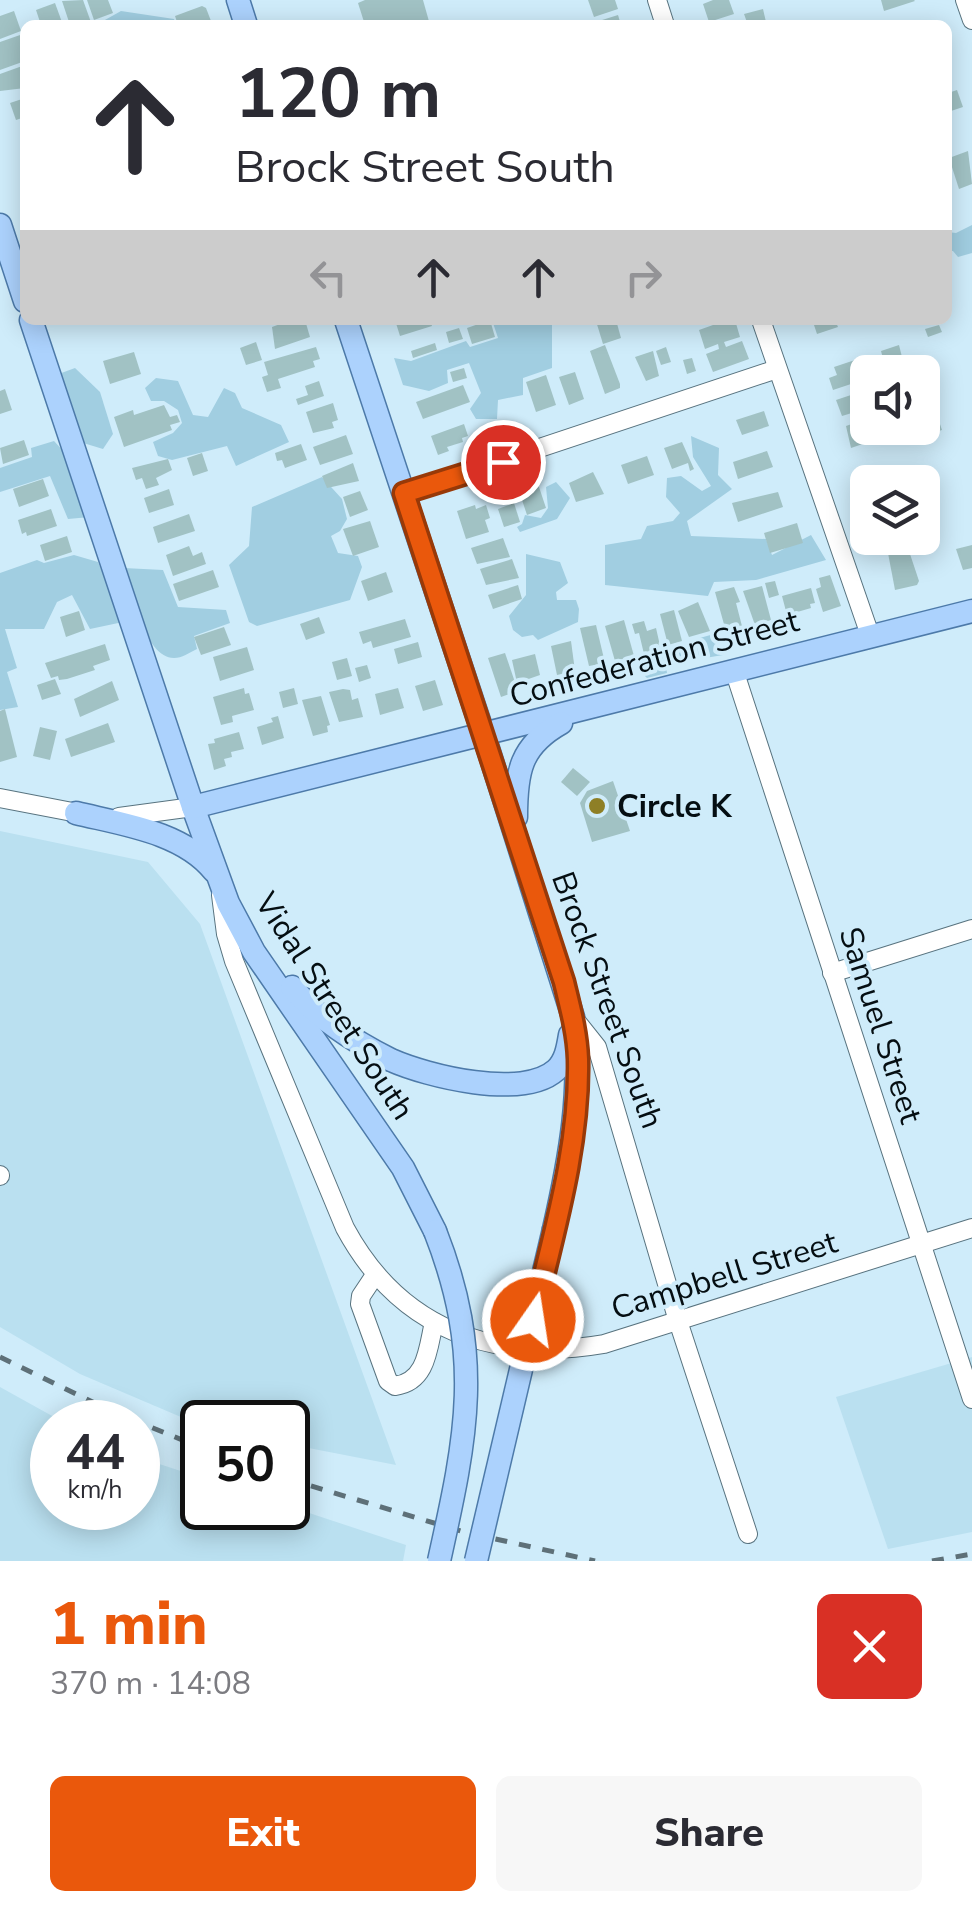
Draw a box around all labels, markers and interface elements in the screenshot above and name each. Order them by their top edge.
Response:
text: 120 m [235,46,441,142]
icon: ahead [70,60,200,190]
text: Brock Street South [235,137,615,198]
icon: left [301,250,356,305]
icon: ahead [406,250,461,305]
icon: ahead [511,250,566,305]
icon: right [616,250,671,305]
map controls [850,355,940,555]
button: sound [850,355,940,445]
pin [461,420,546,505]
icon: arrive [476,435,531,490]
button: layers [850,465,940,555]
street label: Confederation Street [505,599,804,718]
place label: Circle K [617,785,733,828]
marker: Circle K [586,795,608,817]
street label: Brock Street South [541,866,674,1134]
street label: Vidal Street South [244,883,424,1128]
street label: Samuel Street [829,921,933,1130]
street label: Campbell Street [606,1220,843,1330]
position arrow [481,1268,585,1372]
speed limit sign: 50 [180,1400,310,1530]
text: 44 [65,1418,125,1487]
text: km/h [67,1473,123,1507]
text: 1 min [50,1583,208,1665]
button: close [817,1594,922,1699]
text: 370 m · 14:08 [50,1662,251,1705]
button: Exit [50,1776,476,1891]
button: Share [496,1776,922,1891]

